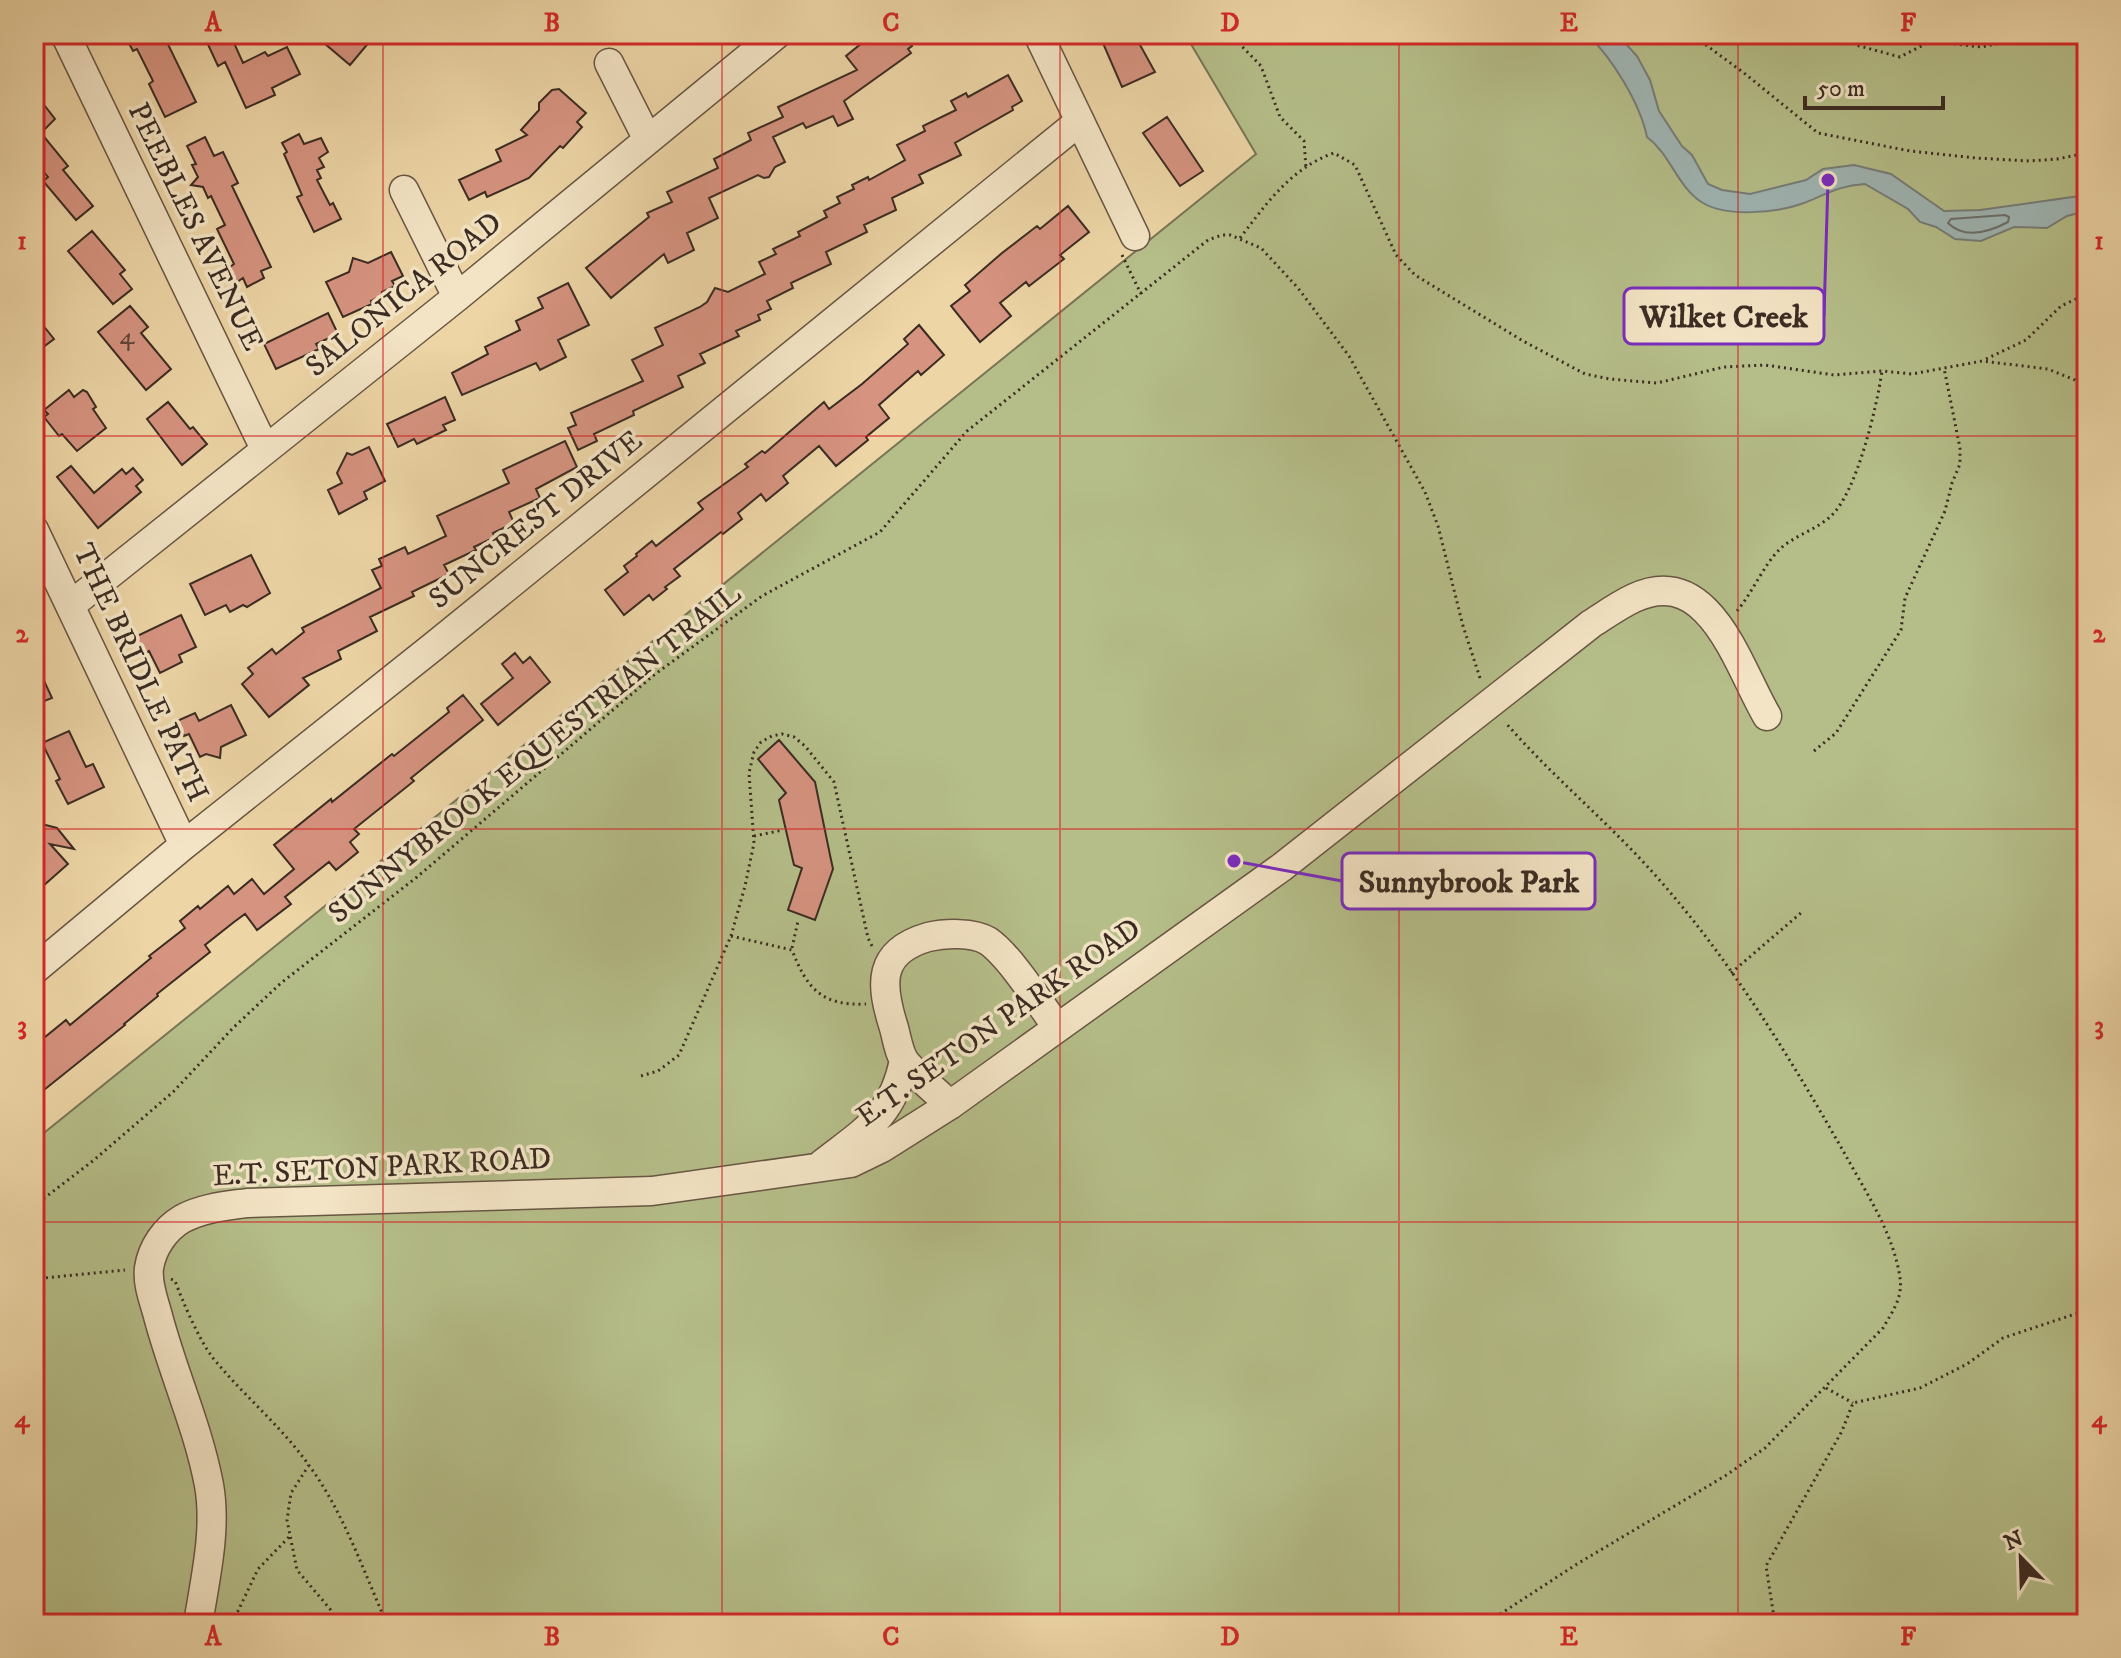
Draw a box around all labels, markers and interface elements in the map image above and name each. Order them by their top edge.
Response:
text: A [204,7,223,40]
text: B [544,7,560,40]
text: C [882,7,900,40]
text: D [1220,7,1240,40]
text: E [1560,7,1578,40]
text: F [1900,7,1917,40]
scale bar [1805,60,1943,110]
text: 50 m [1817,74,1865,104]
street label: PEEBLES AVENUE [119,97,271,357]
street label: SALONICA ROAD [298,205,510,385]
text: 1 [17,225,27,258]
text: 1 [2094,225,2104,258]
callout: Wilket Creek [1624,288,1824,344]
text: Wilket Creek [1639,298,1809,338]
house number: 4 [120,320,136,353]
street label: SUNCREST DRIVE [422,423,650,617]
street label: THE BRIDLE PATH [64,538,216,808]
street label: SUNNYBROOK EQUESTRIAN TRAIL [321,576,749,932]
text: 2 [16,618,30,651]
text: 2 [2093,618,2107,651]
callout: Sunnybrook Park [1342,853,1595,909]
text: Sunnybrook Park [1359,863,1581,903]
street label: E.T. SETON PARK ROAD [850,911,1148,1135]
text: 3 [17,1010,27,1043]
text: 3 [2094,1010,2104,1043]
street label: E.T. SETON PARK ROAD [212,1141,552,1195]
text: 4 [15,1403,31,1436]
text: 4 [2092,1403,2108,1436]
north arrow [1981,1518,2061,1598]
text: N [2000,1525,2027,1557]
text: A [204,1621,223,1654]
text: B [544,1621,560,1654]
text: C [882,1621,900,1654]
text: D [1220,1621,1240,1654]
text: E [1560,1621,1578,1654]
text: F [1900,1621,1917,1654]

